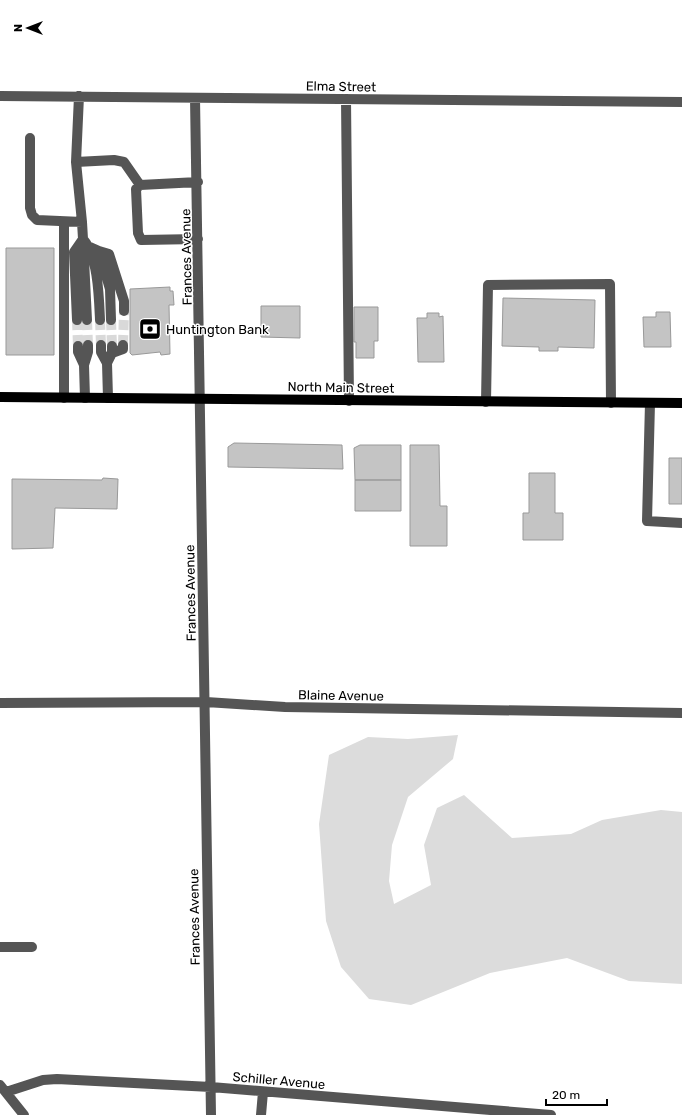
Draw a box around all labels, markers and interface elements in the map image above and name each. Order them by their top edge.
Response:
north arrow [8,8,48,48]
text: N [12,24,25,32]
street label: Elma Street [306,78,376,95]
street label: Frances Avenue [178,208,195,305]
bank icon: Huntington Bank [137,316,163,342]
place label: Huntington Bank [166,322,269,338]
street label: North Main Street [287,379,395,396]
street label: Frances Avenue [182,544,199,641]
street label: Blaine Avenue [298,687,384,704]
street label: Frances Avenue [186,868,203,965]
street label: Schiller Avenue [232,1069,326,1092]
scale bar [546,1081,607,1107]
text: 20 m [552,1088,580,1102]

